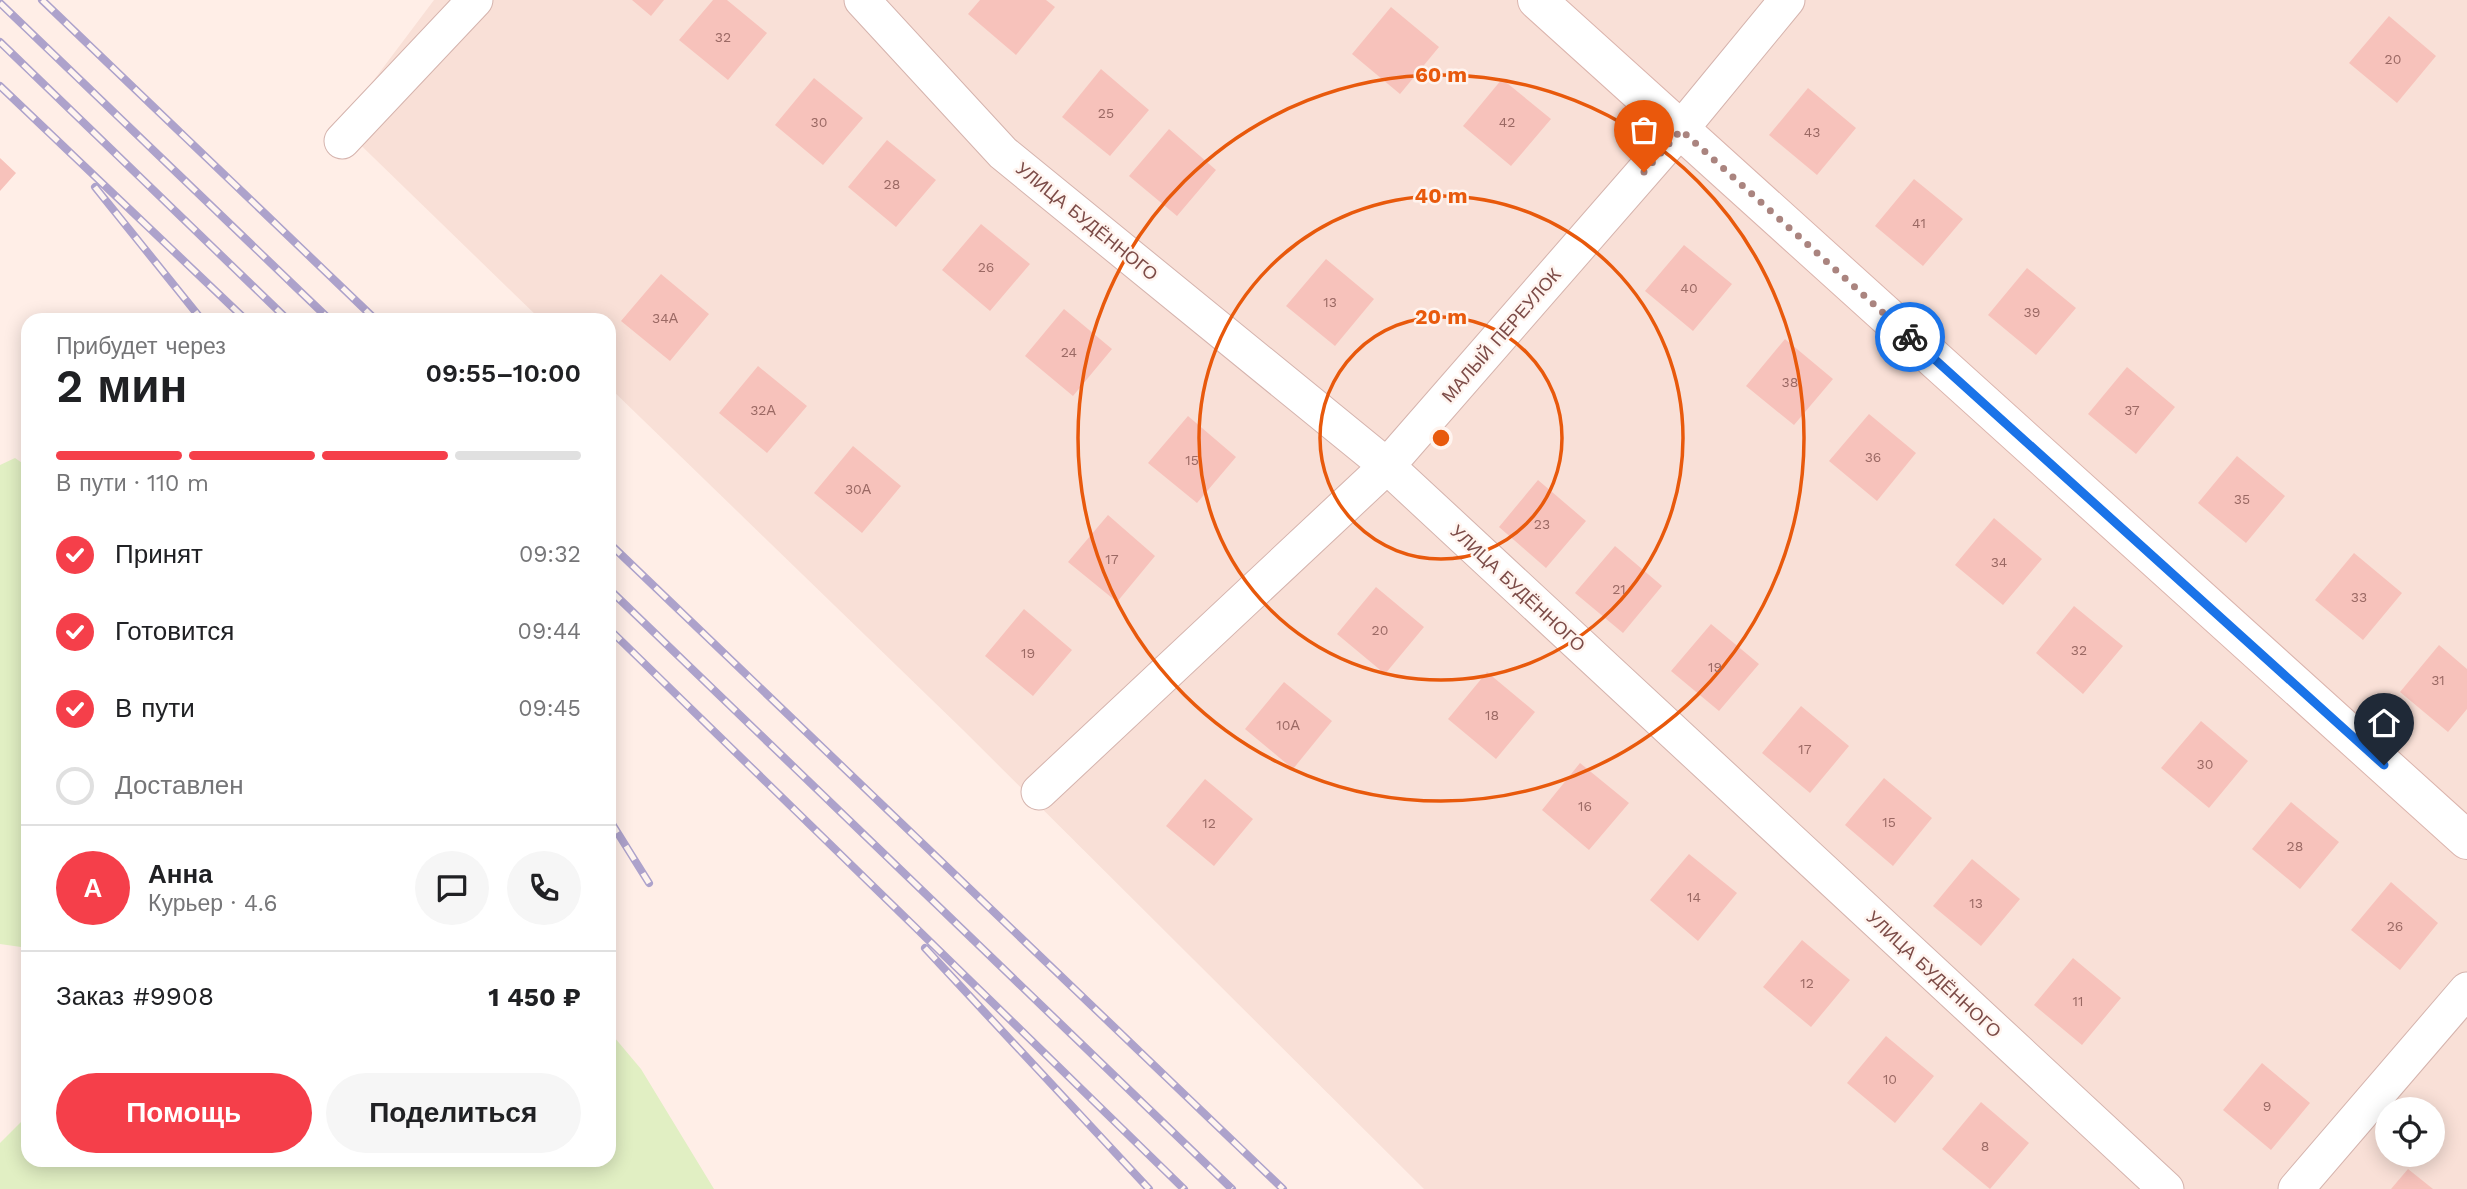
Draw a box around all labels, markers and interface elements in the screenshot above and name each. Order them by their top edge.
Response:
house number: 32 [715,29,731,45]
house number: 20 [2385,51,2401,67]
text: 60 m [1415,62,1467,87]
pin [1614,100,1674,172]
house number: 25 [1098,105,1114,121]
icon: bag [1625,111,1663,149]
house number: 30 [811,114,827,130]
house number: 42 [1499,114,1515,130]
house number: 43 [1804,124,1820,140]
street label: УЛИЦА БУДЁННОГО [1012,157,1162,285]
house number: 28 [884,176,900,192]
text: 40 m [1415,183,1467,208]
house number: 41 [1912,215,1926,231]
house number: 26 [978,259,994,275]
street label: МАЛЫЙ ПЕРЕУЛОК [1437,263,1565,406]
house number: 40 [1680,280,1698,296]
house number: 13 [1323,294,1337,310]
courier [1875,302,1945,372]
text: 20 m [1415,304,1467,329]
house number: 39 [2024,304,2040,320]
house number: 34А [652,310,679,326]
icon: bike [1891,318,1929,356]
text: Прибудет через [56,333,226,360]
house number: 24 [1061,344,1077,360]
text: 09:55–10:00 [425,358,581,388]
text: 2 мин [56,359,187,413]
house number: 38 [1782,374,1798,390]
house number: 32А [750,402,776,418]
house number: 37 [2124,402,2140,418]
centre of rings [1429,426,1453,450]
house number: 36 [1865,449,1881,465]
house number: 15 [1185,452,1199,468]
text: В пути · 110 m [56,470,209,497]
house number: 30А [845,481,872,497]
house number: 35 [2234,491,2250,507]
house number: 23 [1534,516,1550,532]
street label: УЛИЦА БУДЁННОГО [1446,520,1590,656]
icon: check [56,536,94,574]
text: Принят [115,539,203,569]
text: 09:32 [519,541,581,568]
house number: 17 [1105,551,1119,567]
house number: 34 [1991,554,2007,570]
house number: 21 [1612,581,1626,597]
house number: 33 [2351,589,2367,605]
icon: check [56,613,94,651]
text: Готовится [115,616,234,646]
text: 09:44 [518,618,581,645]
house number: 20 [1372,622,1388,638]
house number: 32 [2071,642,2087,658]
house number: 19 [1021,645,1035,661]
house number: 19 [1708,659,1722,675]
house number: 31 [2431,672,2445,688]
icon: check [56,690,94,728]
text: В пути [115,693,195,723]
pin [2354,693,2414,765]
text: 09:45 [518,695,581,722]
icon: home [2365,704,2403,742]
house number: 18 [1485,707,1499,723]
house number: 10А [1276,717,1300,733]
house number: 17 [1798,741,1812,757]
house number: 30 [2197,756,2213,772]
text: Доставлен [115,770,244,800]
house number: 16 [1578,798,1592,814]
house number: 15 [1882,814,1896,830]
house number: 12 [1202,815,1216,831]
house number: 28 [2287,838,2303,854]
button: chat [415,851,489,925]
button: phone [507,851,581,925]
text: Анна [148,859,213,889]
text: А [84,873,102,903]
house number: 14 [1687,889,1701,905]
text: Курьер · 4.6 [148,890,277,917]
house number: 13 [1969,895,1983,911]
street label: УЛИЦА БУДЁННОГО [1862,906,2006,1042]
house number: 26 [2387,918,2403,934]
house number: 12 [1800,975,1814,991]
text: Заказ #9908 [56,981,214,1011]
text: 1 450 ₽ [488,982,581,1012]
house number: 11 [2073,993,2083,1009]
house number: 10 [1883,1071,1897,1087]
button: Помощь [56,1073,312,1153]
button: Поделиться [326,1073,581,1153]
map controls [2375,1097,2445,1167]
button: locate [2375,1097,2445,1167]
house number: 9 [2263,1098,2271,1114]
house number: 8 [1981,1138,1989,1154]

